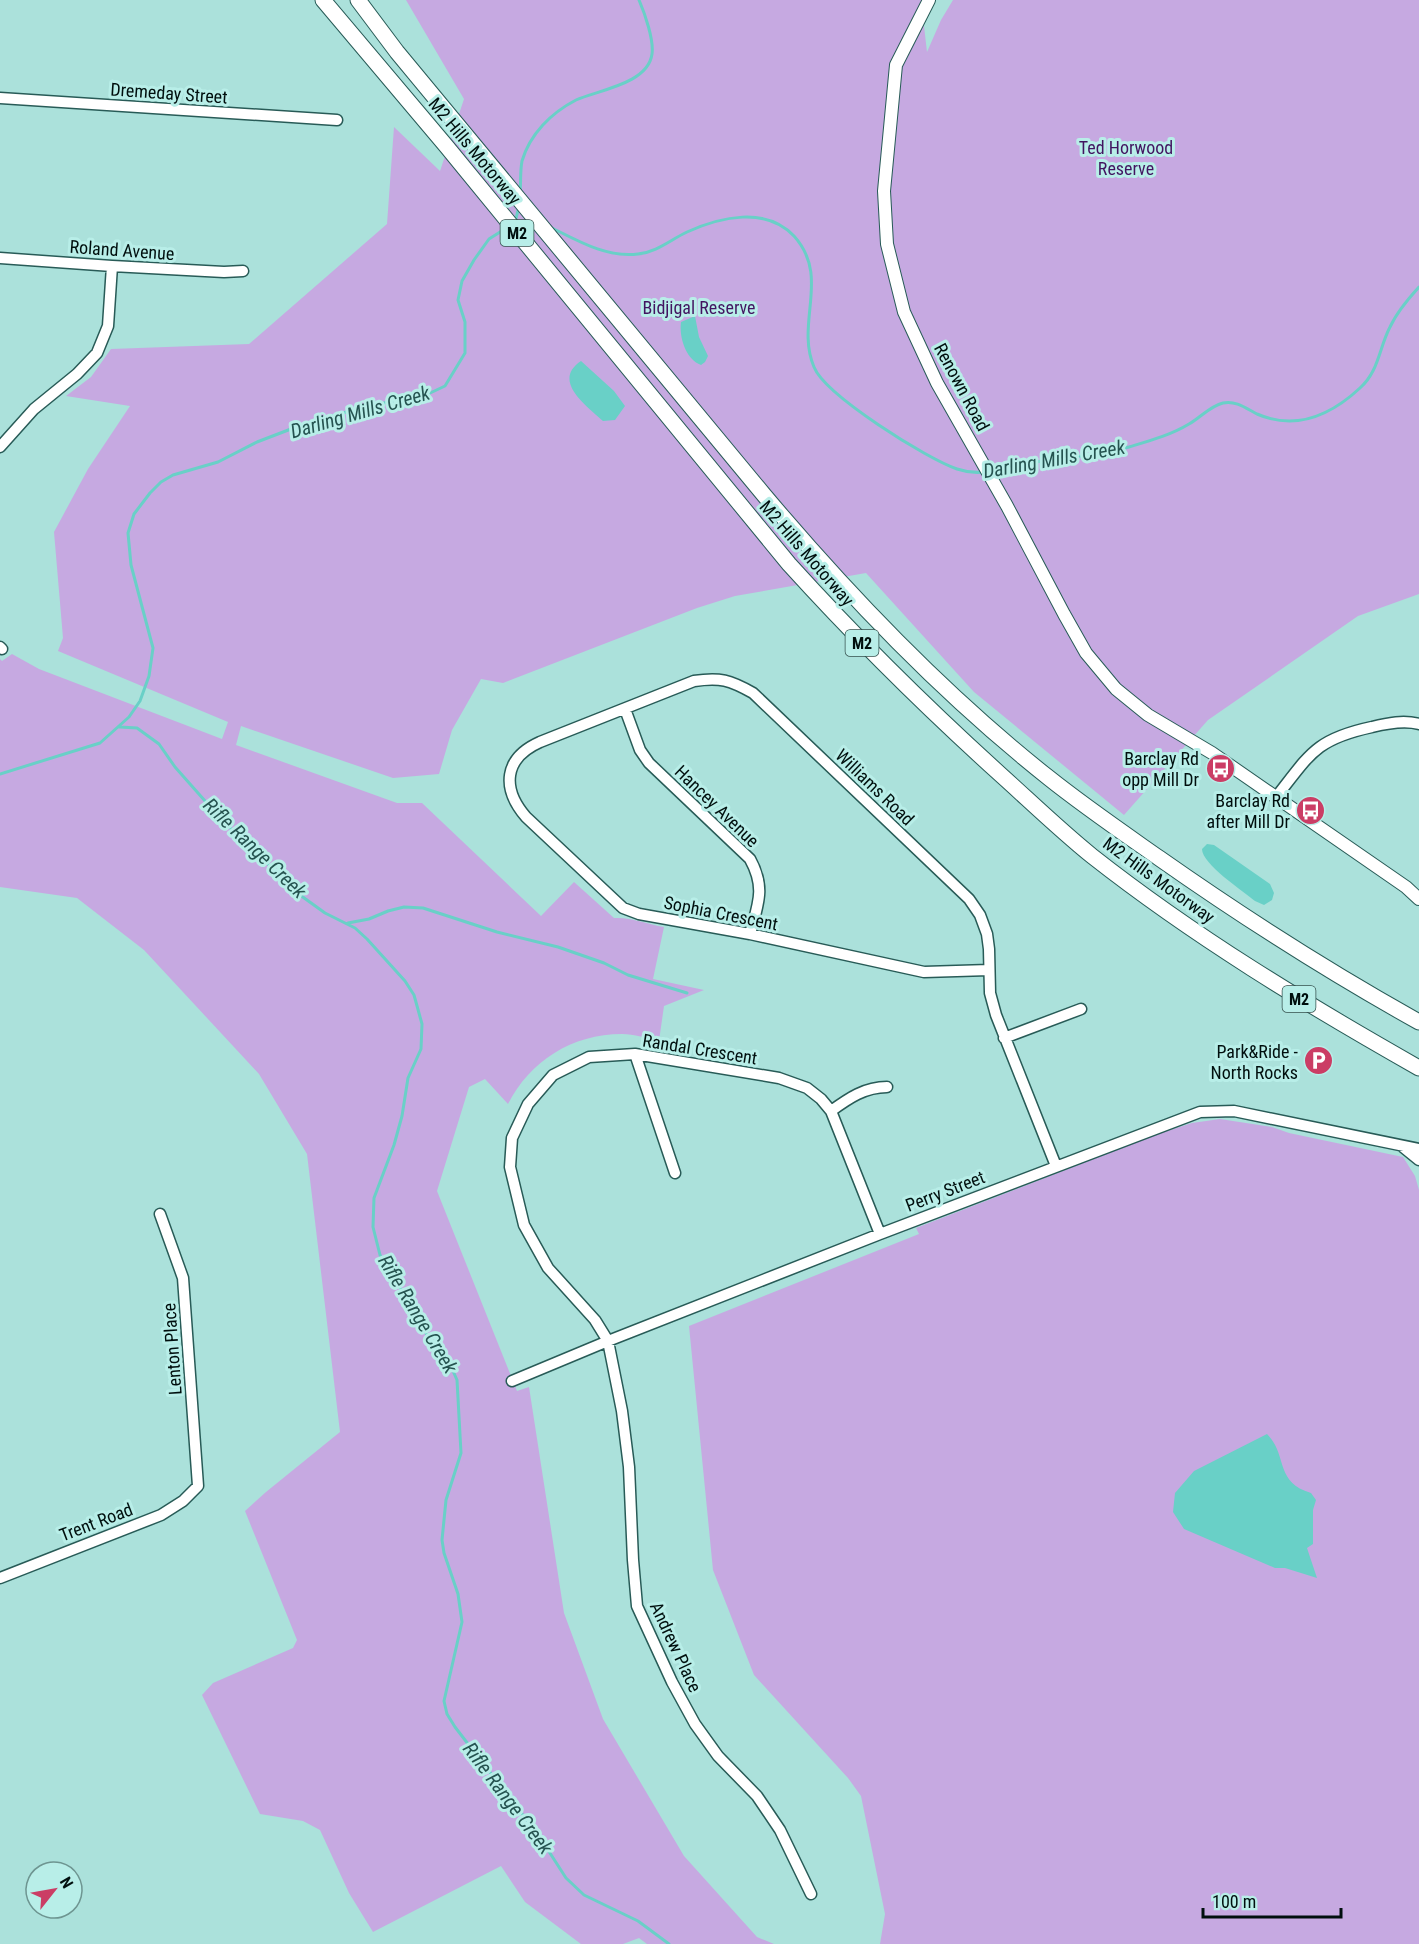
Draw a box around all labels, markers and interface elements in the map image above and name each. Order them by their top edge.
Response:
street label: Dremeday Street [110,78,228,108]
street label: M2 Hills Motorway [424,93,526,209]
park label: Ted Horwood Reserve [1079,137,1173,179]
road number: M2 [500,220,534,246]
street label: Roland Avenue [69,236,175,264]
park label: Bidjigal Reserve [642,297,756,318]
street label: Renown Road [930,339,994,435]
water label: Darling Mills Creek [288,380,434,443]
water label: Darling Mills Creek [981,434,1128,483]
street label: M2 Hills Motorway [756,496,859,610]
road number: M2 [846,630,878,656]
street label: Williams Road [831,744,919,830]
place label: Barclay Rd opp Mill Dr [1122,748,1200,790]
bus stop icon: Barclay Rd opp Mill Dr [1204,752,1236,784]
street label: Hancey Avenue [671,761,763,851]
place label: Barclay Rd after Mill Dr [1206,790,1291,832]
water label: Rifle Range Creek [198,793,312,904]
bus stop icon: Barclay Rd after Mill Dr [1295,794,1327,826]
street label: M2 Hills Motorway [1099,833,1219,928]
street label: Sophia Crescent [662,892,780,934]
road number: M2 [1282,986,1316,1012]
street label: Randal Crescent [641,1030,759,1068]
place label: Park&Ride - North Rocks [1211,1041,1299,1083]
parking icon: Park&Ride - North Rocks [1303,1045,1335,1077]
street label: Perry Street [902,1166,988,1216]
water label: Rifle Range Creek [373,1250,463,1379]
street label: Lenton Place [158,1302,186,1396]
street label: Trent Road [56,1498,136,1546]
street label: Andrew Place [646,1599,706,1695]
water label: Rifle Range Creek [458,1737,559,1860]
north arrow [24,1860,84,1920]
text: N [56,1873,77,1892]
scale bar [1203,1881,1341,1919]
text: 100 m [1212,1891,1256,1912]

